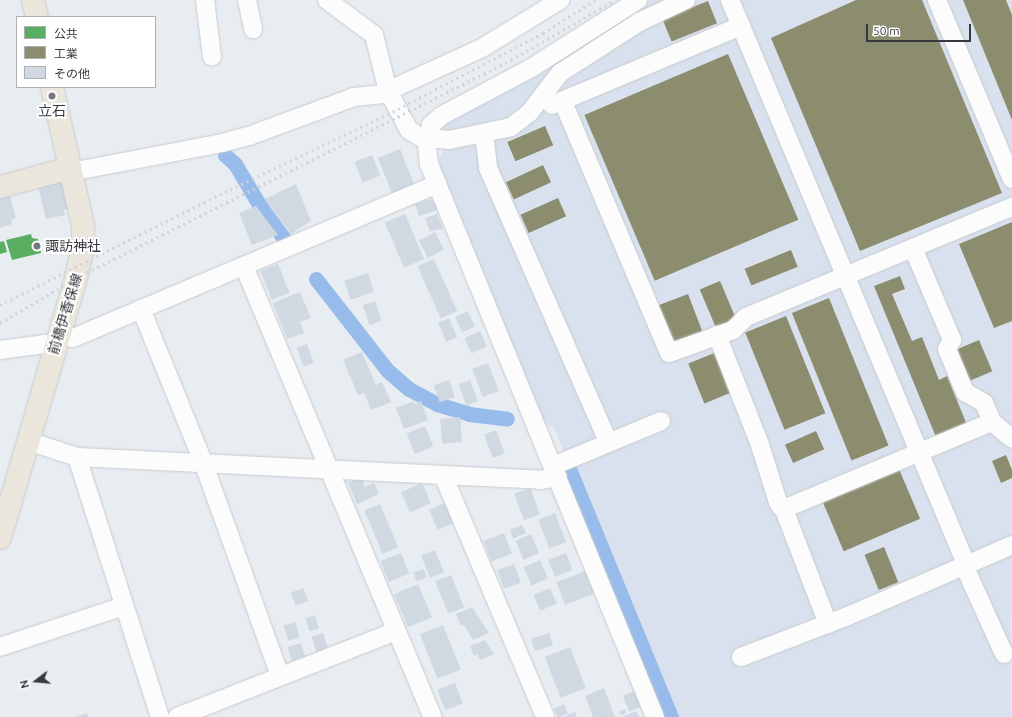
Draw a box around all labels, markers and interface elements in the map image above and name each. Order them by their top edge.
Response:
legend [16,16,156,88]
scale bar [868,16,973,42]
text: 50 m [873,24,900,37]
text: 公共 [54,27,78,40]
text: 工業 [54,47,78,60]
text: その他 [54,67,90,80]
marker: 立石 [47,91,57,101]
place label: 立石 [38,103,66,119]
place label: 諏訪神社 [45,238,101,254]
marker: 諏訪神社 [32,241,42,251]
street label: 前橋伊香保線 [45,271,85,357]
north arrow [16,661,56,701]
text: N [18,679,31,690]

